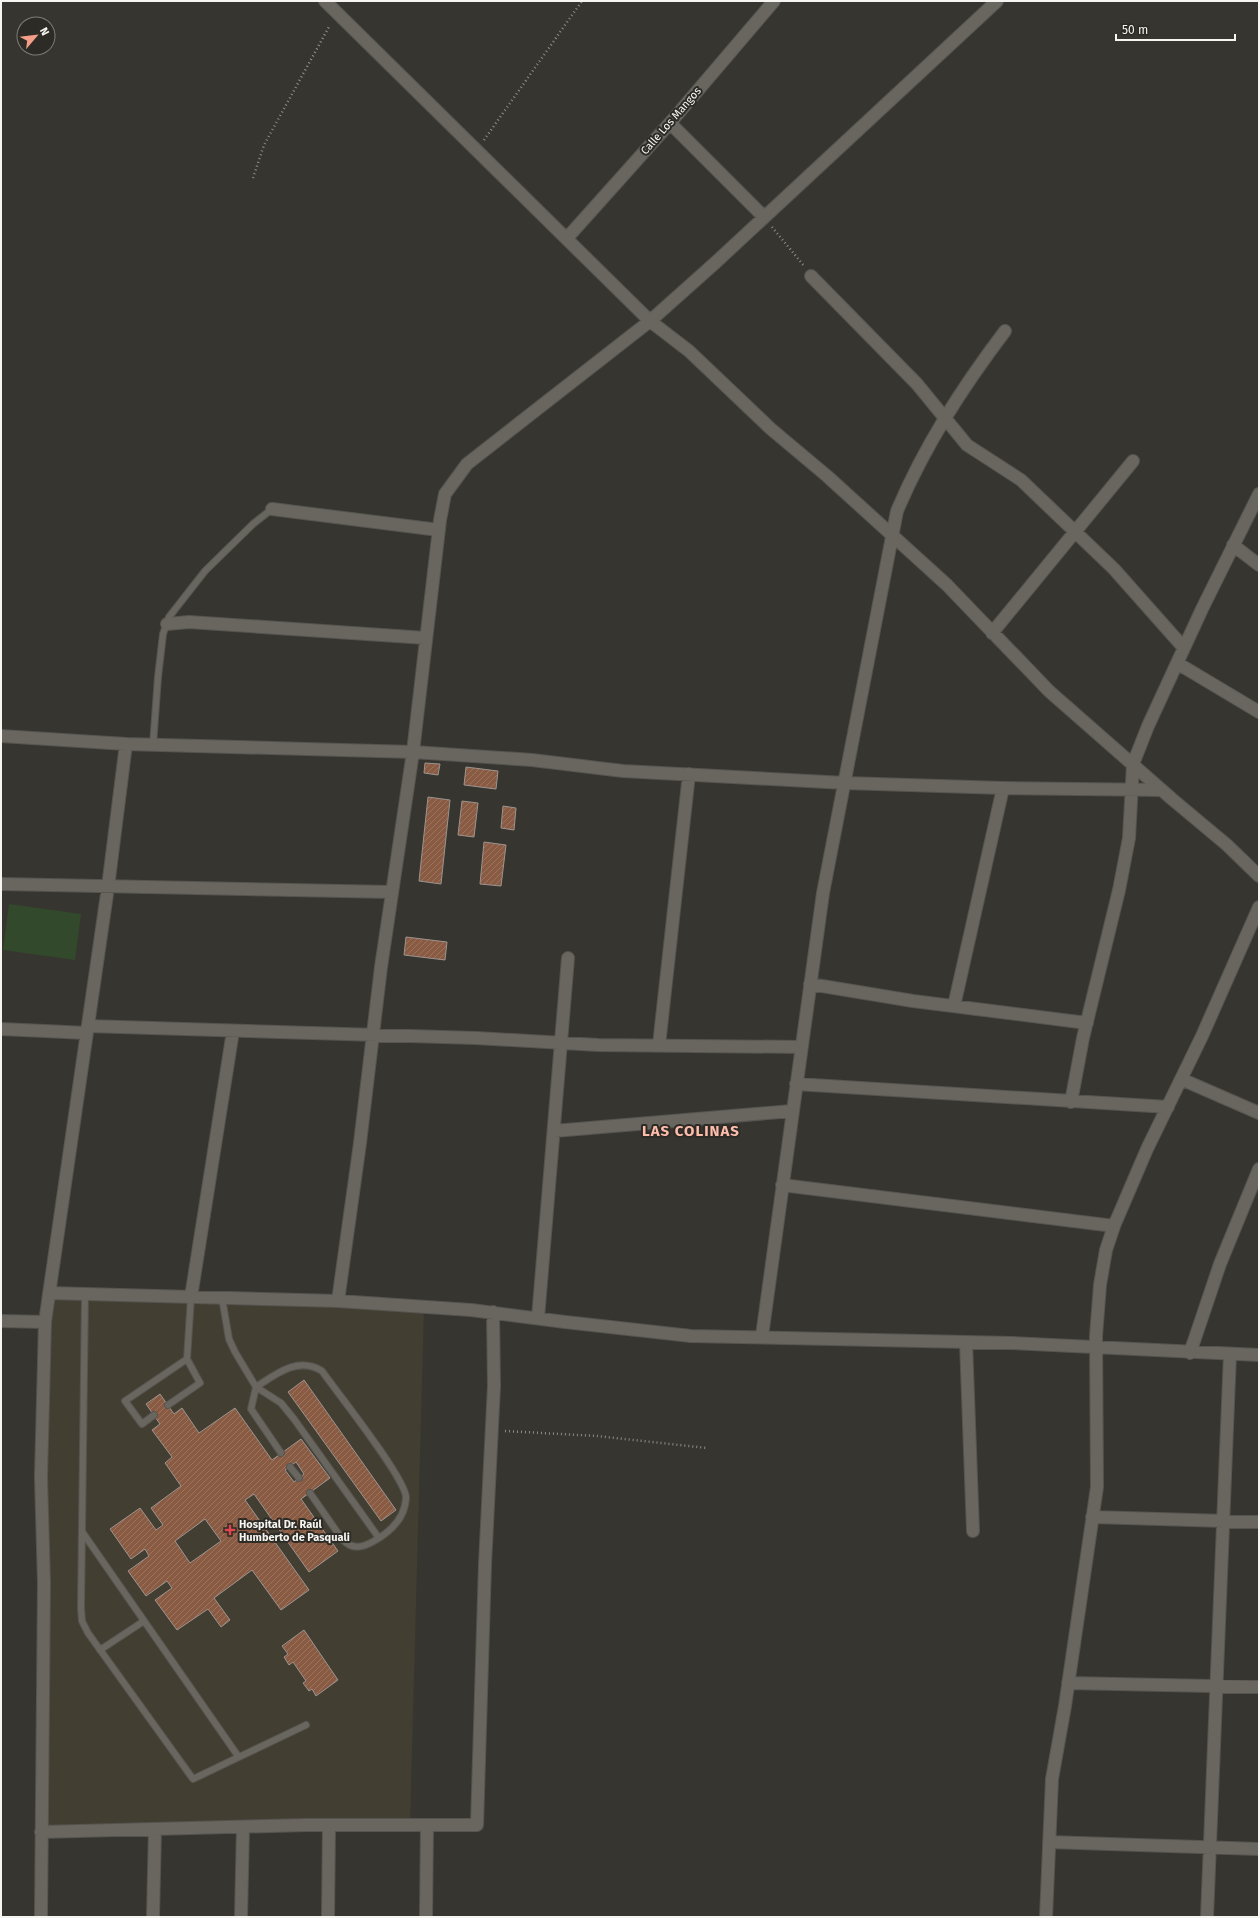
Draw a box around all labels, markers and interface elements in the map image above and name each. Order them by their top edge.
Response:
north arrow [16,16,56,56]
scale bar [1116,16,1235,42]
text: 50 m [1122,23,1148,37]
text: N [37,25,52,38]
street label: Calle Los Mangos [638,85,704,157]
district label: LAS COLINAS [642,1122,740,1140]
place label: Hospital Dr. Raúl Humberto de Pasquali [239,1518,350,1544]
marker: Hospital Dr. Raúl Humberto de Pasquali [224,1524,236,1536]

